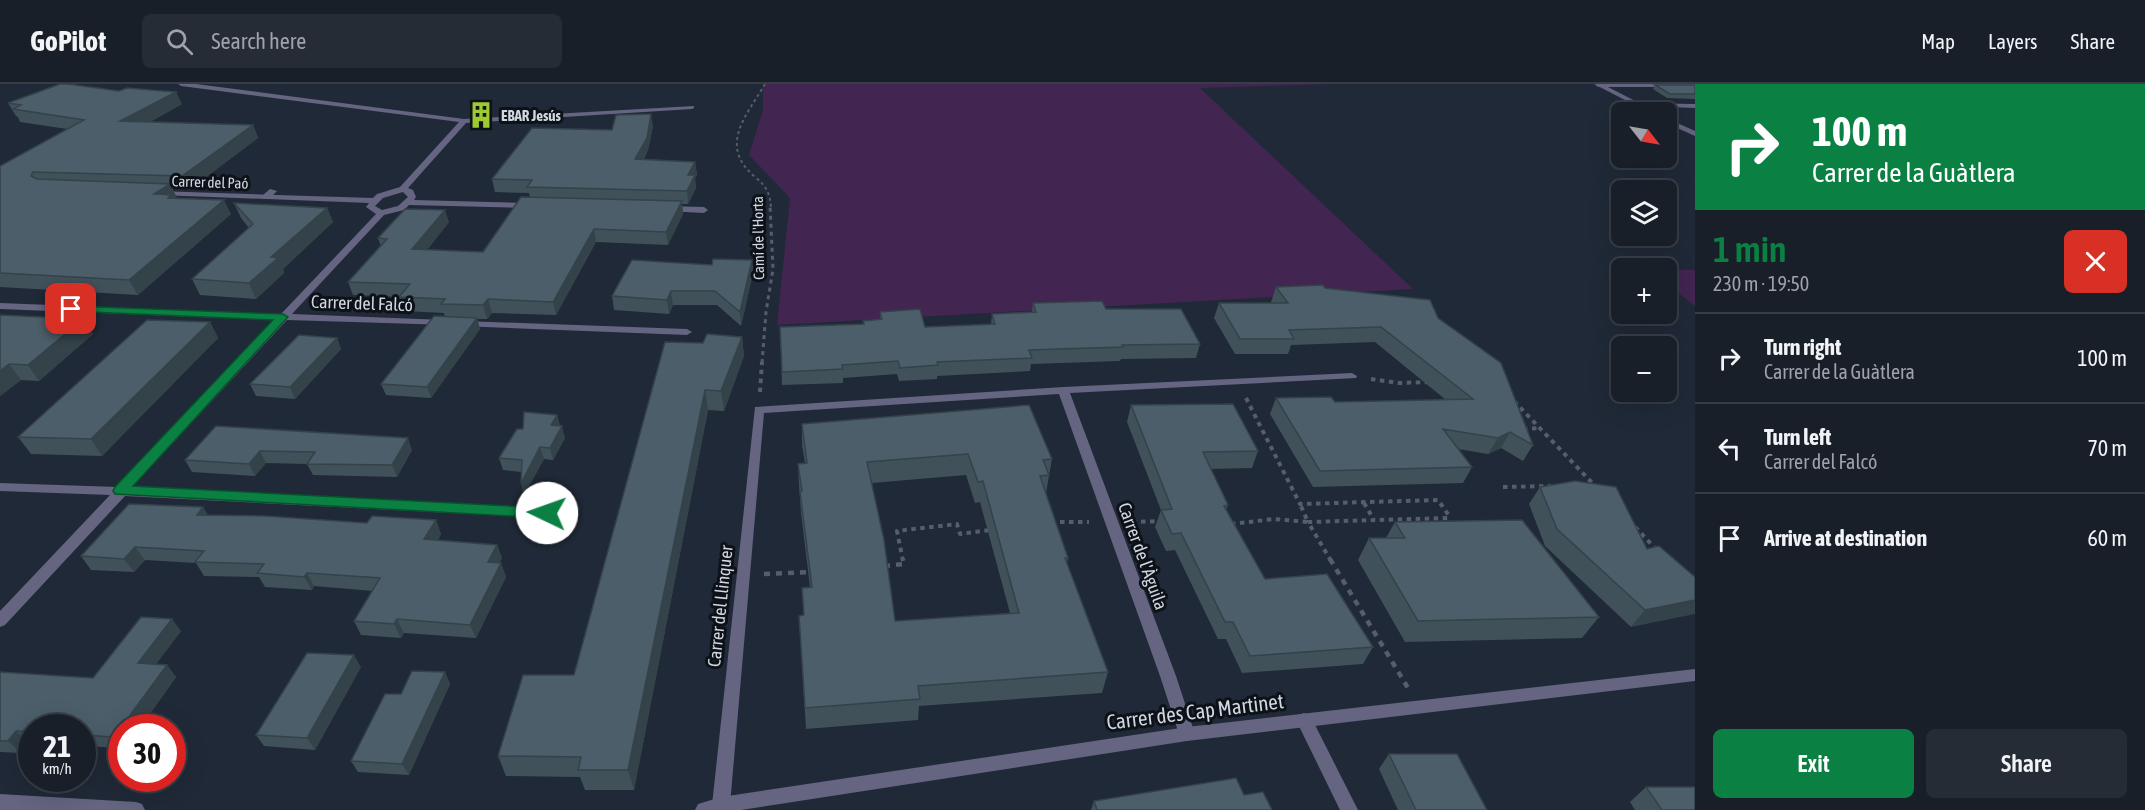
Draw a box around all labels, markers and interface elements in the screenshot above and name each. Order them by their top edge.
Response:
search box [142,14,562,68]
text: GoPilot [30,25,106,57]
icon: search [163,25,196,58]
text: Search here [211,28,306,54]
text: Map [1921,29,1955,53]
text: Layers [1988,29,2038,53]
text: Share [2071,29,2115,53]
building icon: EBAR Jesús [466,100,496,130]
north arrow [1611,102,1677,168]
map controls [1611,102,1677,402]
place label: EBAR Jesús [501,107,562,124]
text: 100 m [1812,107,1907,155]
icon: right [1713,108,1791,186]
text: Carrer de la Guàtlera [1812,157,2016,188]
street label: Carrer del Paó [171,172,249,192]
button: layers [1611,180,1677,246]
street label: Camí de l'Horta [749,196,767,280]
text: 1 min [1713,228,1787,270]
button: close [2064,230,2127,293]
button: + [1611,258,1677,324]
text: 230 m · 19:50 [1713,272,1809,295]
pin [45,283,96,334]
street label: Carrer del Falcó [311,291,413,315]
icon: arrive [54,292,87,325]
text: Turn right [1764,334,1841,360]
button: − [1611,336,1677,402]
icon: right [1713,342,1746,375]
text: 100 m [2077,345,2127,371]
text: Carrer de la Guàtlera [1764,360,1915,383]
text: Turn left [1764,424,1831,450]
icon: left [1713,432,1746,465]
text: 70 m [2087,435,2127,461]
text: Carrer del Falcó [1764,450,1877,473]
position arrow [515,481,579,545]
street label: Carrer de l'Àguila [1114,500,1172,612]
icon: arrive [1713,522,1746,555]
text: Arrive at destination [1764,525,1927,551]
text: 60 m [2087,525,2127,551]
street label: Carrer del Llinquer [703,543,737,668]
street label: Carrer des Cap Martinet [1105,688,1285,734]
speed limit sign: 30 [108,714,186,792]
text: 21 [43,729,71,763]
button: Exit [1713,729,1914,798]
button: Share [1926,729,2127,798]
text: km/h [42,760,72,777]

